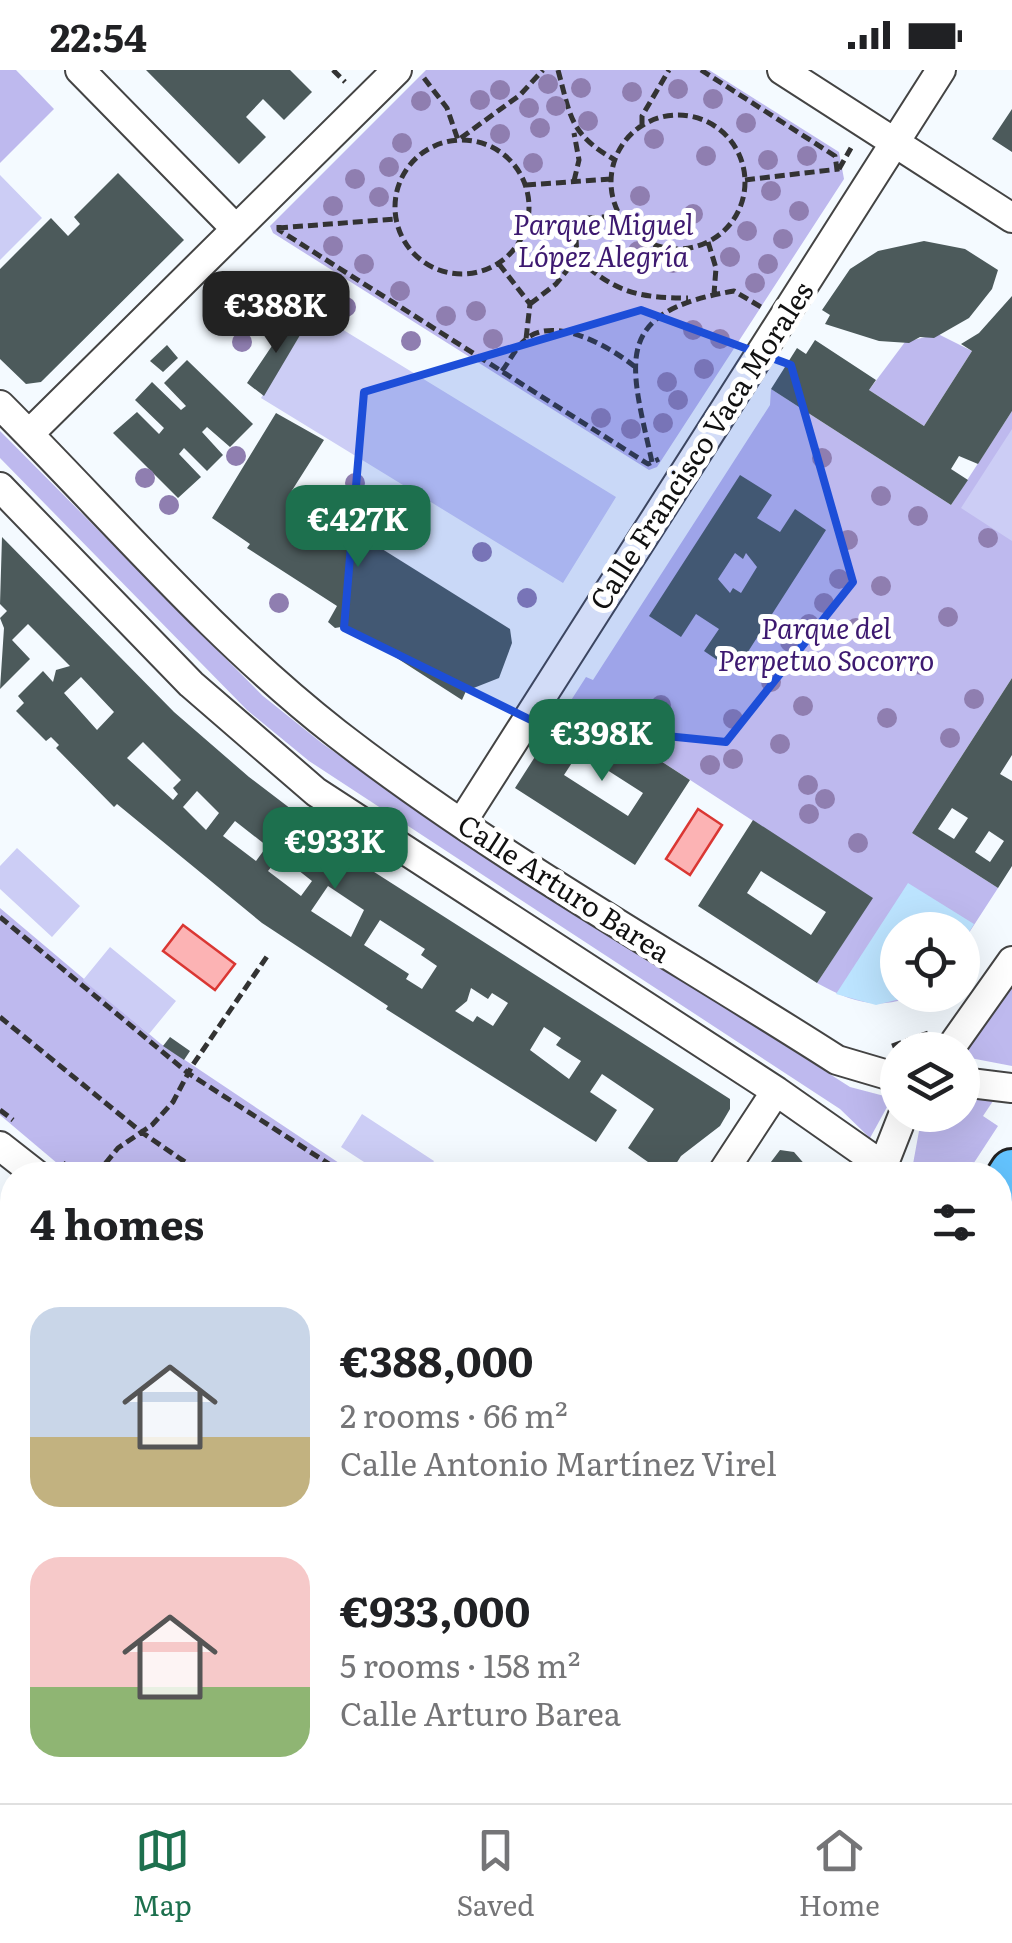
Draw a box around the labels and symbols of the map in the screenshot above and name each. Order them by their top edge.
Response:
park label: Parque Miguel López Alegría [513,202,694,276]
pin: €388K [206,271,346,356]
street label: Calle Francisco Vaca Morales [578,273,822,617]
pin: €427K [288,485,428,570]
park label: Parque del Perpetuo Socorro [718,606,934,680]
pin: €398K [532,699,672,784]
street label: Calle Arturo Barea [450,802,680,972]
pin: €933K [265,807,405,892]

